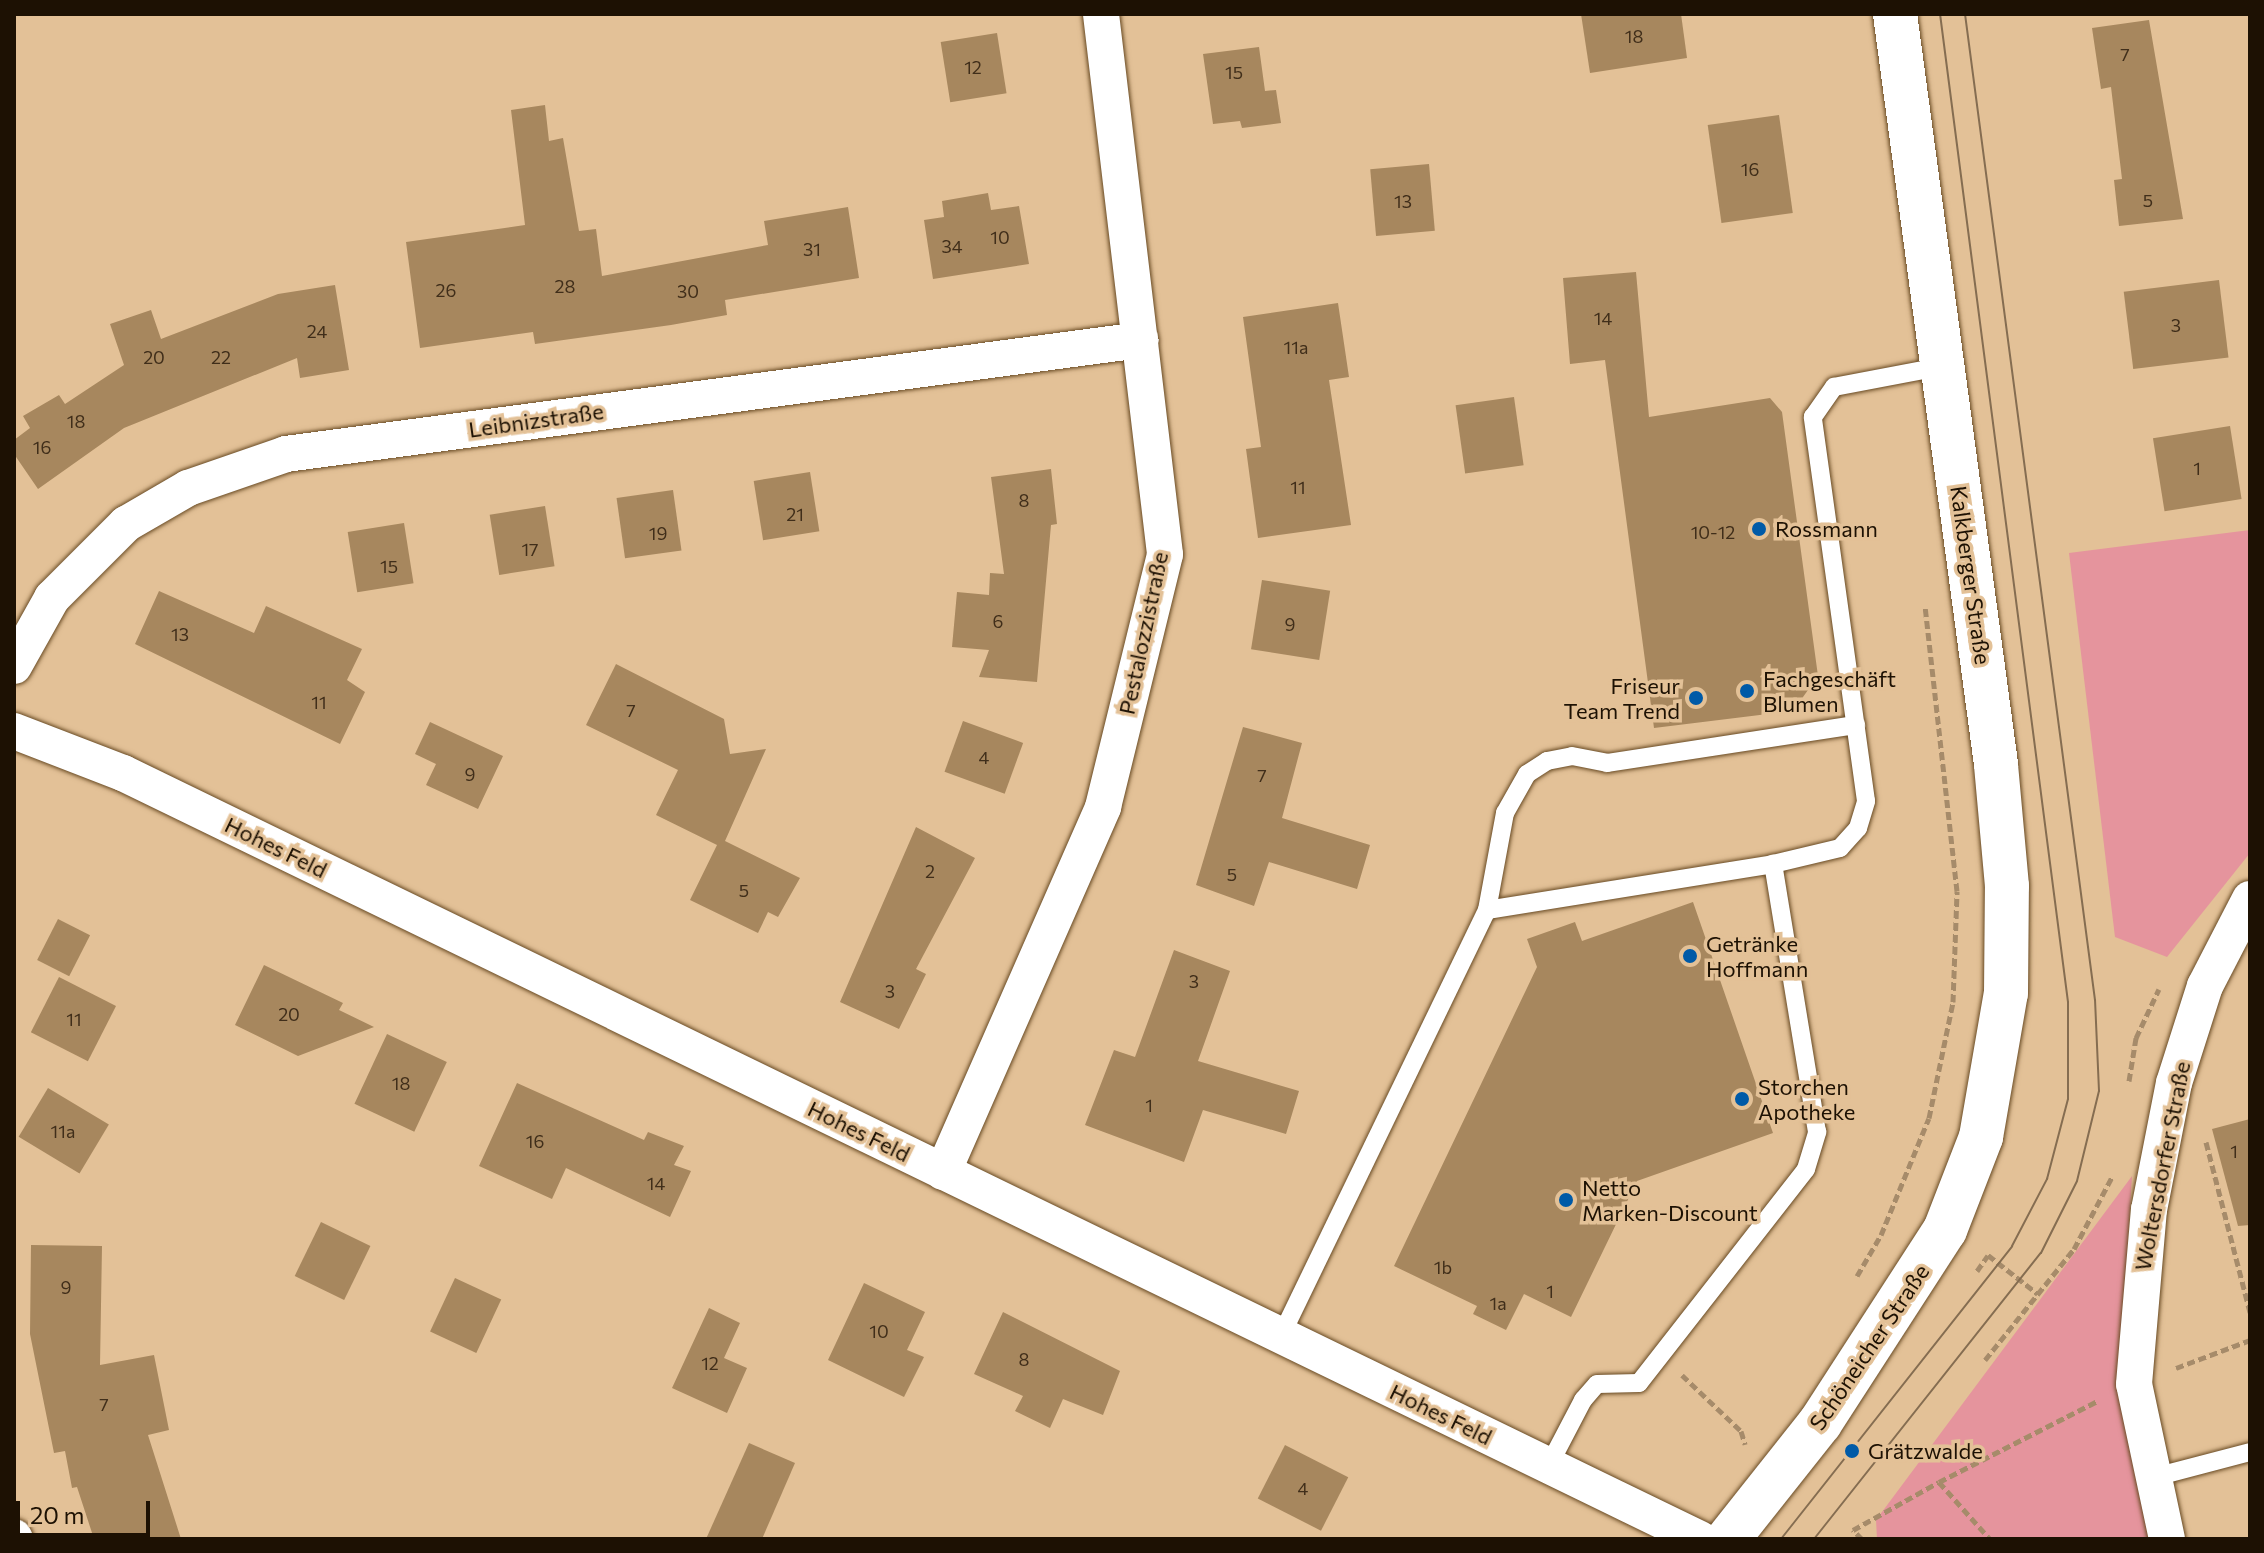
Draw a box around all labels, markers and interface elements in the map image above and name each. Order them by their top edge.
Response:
house number: 18 [1625,25,1643,47]
house number: 7 [2120,43,2130,65]
house number: 12 [964,56,982,78]
house number: 15 [1225,61,1243,83]
house number: 16 [1741,158,1759,180]
house number: 5 [2143,189,2153,211]
house number: 13 [1394,190,1412,212]
house number: 10 [990,226,1010,248]
house number: 34 [941,235,963,257]
house number: 31 [803,238,821,260]
house number: 28 [555,275,575,297]
house number: 26 [436,279,456,301]
house number: 30 [677,280,699,302]
house number: 14 [1594,307,1612,329]
house number: 3 [2171,314,2181,336]
house number: 24 [307,320,327,342]
house number: 11a [1284,336,1308,358]
house number: 20 [143,346,165,368]
house number: 22 [211,346,231,368]
street label: Leibnizstraße [467,397,605,443]
house number: 18 [67,410,85,432]
house number: 16 [33,436,51,458]
house number: 1 [2193,457,2201,479]
house number: 11 [1290,476,1306,498]
street label: Kalkberger Straße [1945,484,1997,666]
house number: 8 [1019,489,1029,511]
house number: 21 [786,503,804,525]
place label: Rossmann [1775,516,1878,542]
marker: Rossmann [1750,520,1768,538]
house number: 10-12 [1691,521,1735,543]
house number: 19 [649,522,667,544]
house number: 17 [521,538,539,560]
street label: Pestalozzistraße [1113,549,1173,717]
house number: 15 [380,555,398,577]
house number: 6 [993,610,1003,632]
house number: 9 [1285,613,1295,635]
house number: 13 [171,623,189,645]
place label: Fachgeschäft Blumen [1763,665,1896,716]
place label: Friseur Team Trend [1563,672,1680,724]
marker: Fachgeschäft Blumen [1738,682,1756,700]
marker: Friseur Team Trend [1687,689,1705,707]
house number: 11 [311,691,327,713]
house number: 7 [626,699,636,721]
house number: 4 [979,746,989,768]
house number: 9 [465,763,475,785]
house number: 7 [1257,764,1267,786]
street label: Hohes Feld [221,811,331,883]
house number: 2 [925,860,935,882]
house number: 5 [1227,863,1237,885]
house number: 5 [739,879,749,901]
place label: Getränke Hoffmann [1706,930,1808,982]
marker: Getränke Hoffmann [1681,947,1699,965]
house number: 3 [1189,970,1199,992]
house number: 3 [885,980,895,1002]
house number: 20 [278,1003,300,1025]
house number: 11 [66,1008,82,1030]
street label: Woltersdorfer Straße [2129,1059,2195,1273]
house number: 18 [392,1072,410,1094]
place label: Storchen Apotheke [1758,1073,1855,1124]
marker: Storchen Apotheke [1733,1090,1751,1108]
house number: 1 [1145,1094,1153,1116]
street label: Hohes Feld [804,1095,914,1167]
house number: 11a [51,1120,75,1142]
house number: 16 [526,1130,544,1152]
house number: 1 [2230,1140,2238,1162]
house number: 14 [647,1172,665,1194]
place label: Netto Marken-Discount [1582,1174,1758,1226]
marker: Netto Marken-Discount [1557,1191,1575,1209]
house number: 1b [1434,1256,1452,1278]
street label: Schöneicher Straße [1804,1259,1934,1435]
house number: 9 [61,1276,71,1298]
house number: 1 [1546,1280,1554,1302]
house number: 1a [1489,1292,1507,1314]
house number: 10 [869,1320,889,1342]
house number: 8 [1019,1348,1029,1370]
house number: 12 [701,1352,719,1374]
street label: Hohes Feld [1386,1378,1496,1450]
house number: 7 [99,1393,109,1415]
place label: Grätzwalde [1868,1438,1983,1464]
marker: Grätzwalde [1843,1442,1861,1460]
house number: 4 [1298,1477,1308,1499]
scale bar [20,1485,154,1535]
text: 20 m [30,1500,84,1529]

